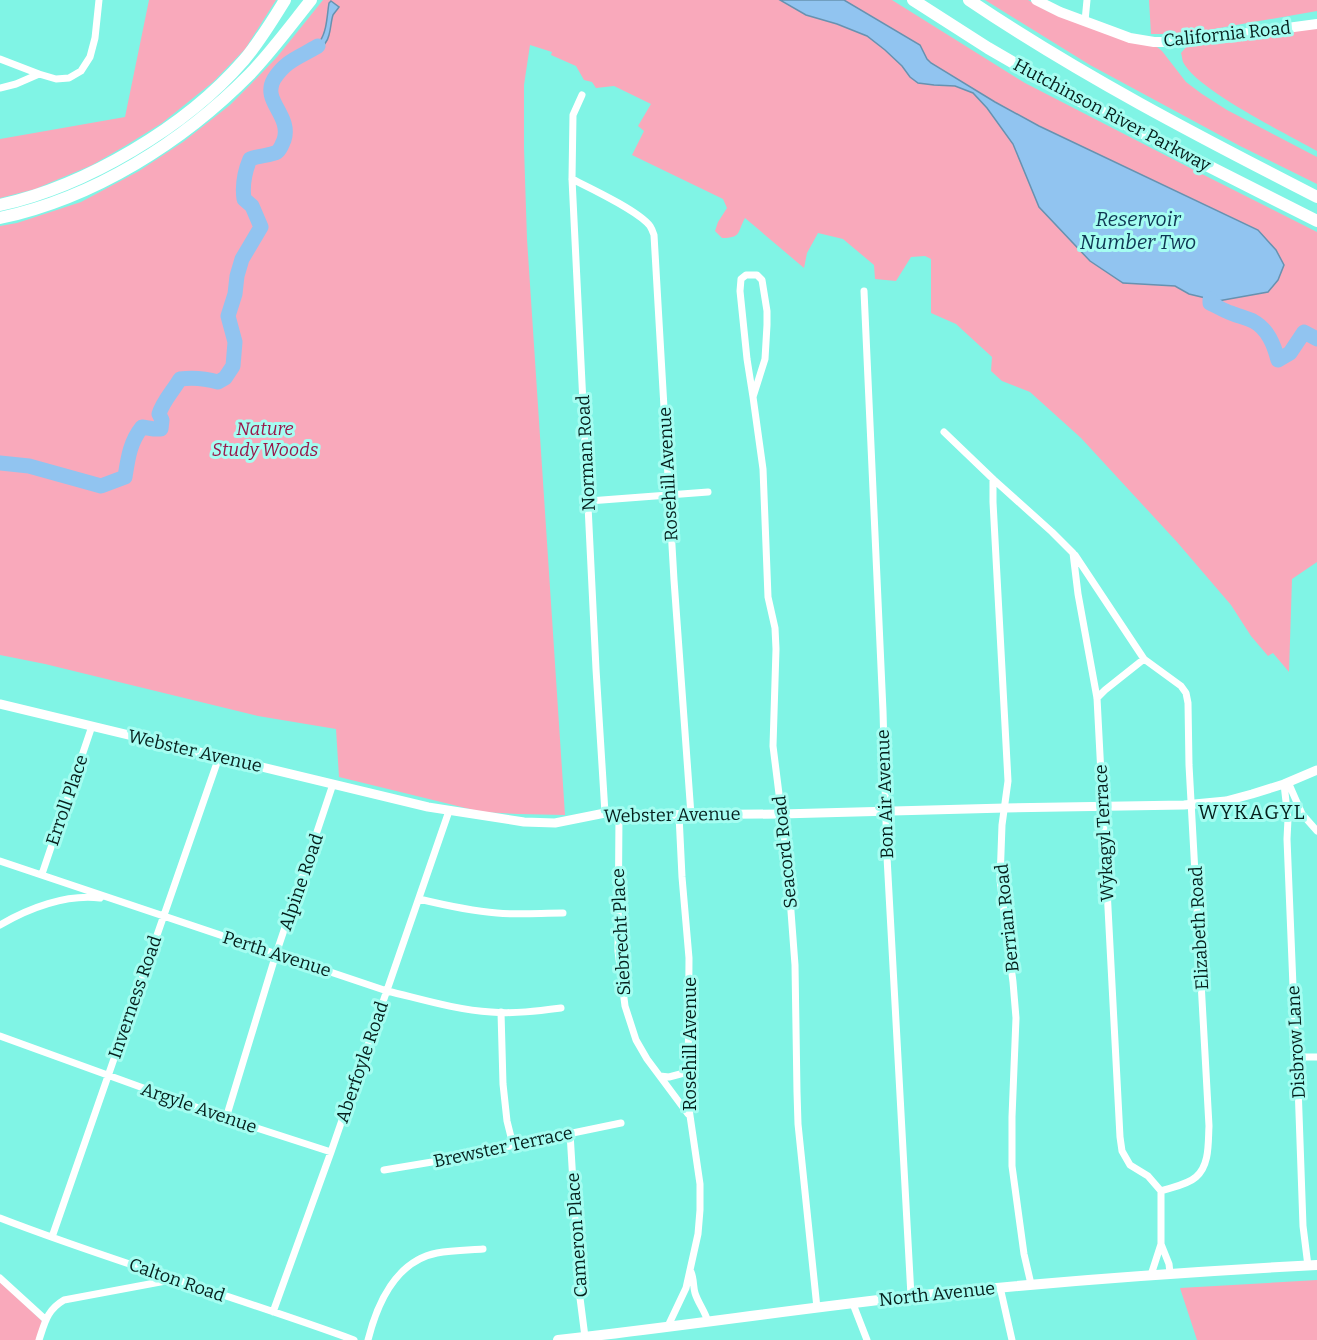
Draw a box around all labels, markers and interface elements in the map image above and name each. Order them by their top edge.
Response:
street label: California Road [1162,16,1292,52]
street label: Hutchinson River Parkway [1010,54,1215,177]
water label: Reservoir Number Two [1080,207,1196,254]
street label: Norman Road [572,394,600,512]
street label: Rosehill Avenue [654,406,682,542]
park label: Nature Study Woods [212,418,319,461]
street label: Webster Avenue [126,725,264,777]
street label: Bon Air Avenue [872,729,898,859]
street label: Erroll Place [41,752,93,848]
street label: Wykagyl Terrace [1089,764,1119,902]
street label: Seacord Road [768,794,802,910]
district label: WYKAGYL [1198,800,1306,824]
street label: Webster Avenue [603,803,741,827]
street label: Alpine Road [274,830,328,933]
street label: Berrian Road [990,862,1024,973]
street label: Elizabeth Road [1185,865,1213,990]
street label: Siebrecht Place [607,868,635,996]
street label: Perth Avenue [220,926,334,982]
street label: Inverness Road [104,932,166,1061]
street label: Rosehill Avenue [679,977,701,1111]
street label: Disbrow Lane [1282,985,1310,1099]
street label: Aberfoyle Road [331,998,393,1126]
street label: Argyle Avenue [138,1078,260,1138]
street label: Brewster Terrace [431,1122,575,1172]
street label: Cameron Place [562,1172,592,1298]
street label: Calton Road [126,1253,228,1307]
street label: North Avenue [878,1277,996,1311]

